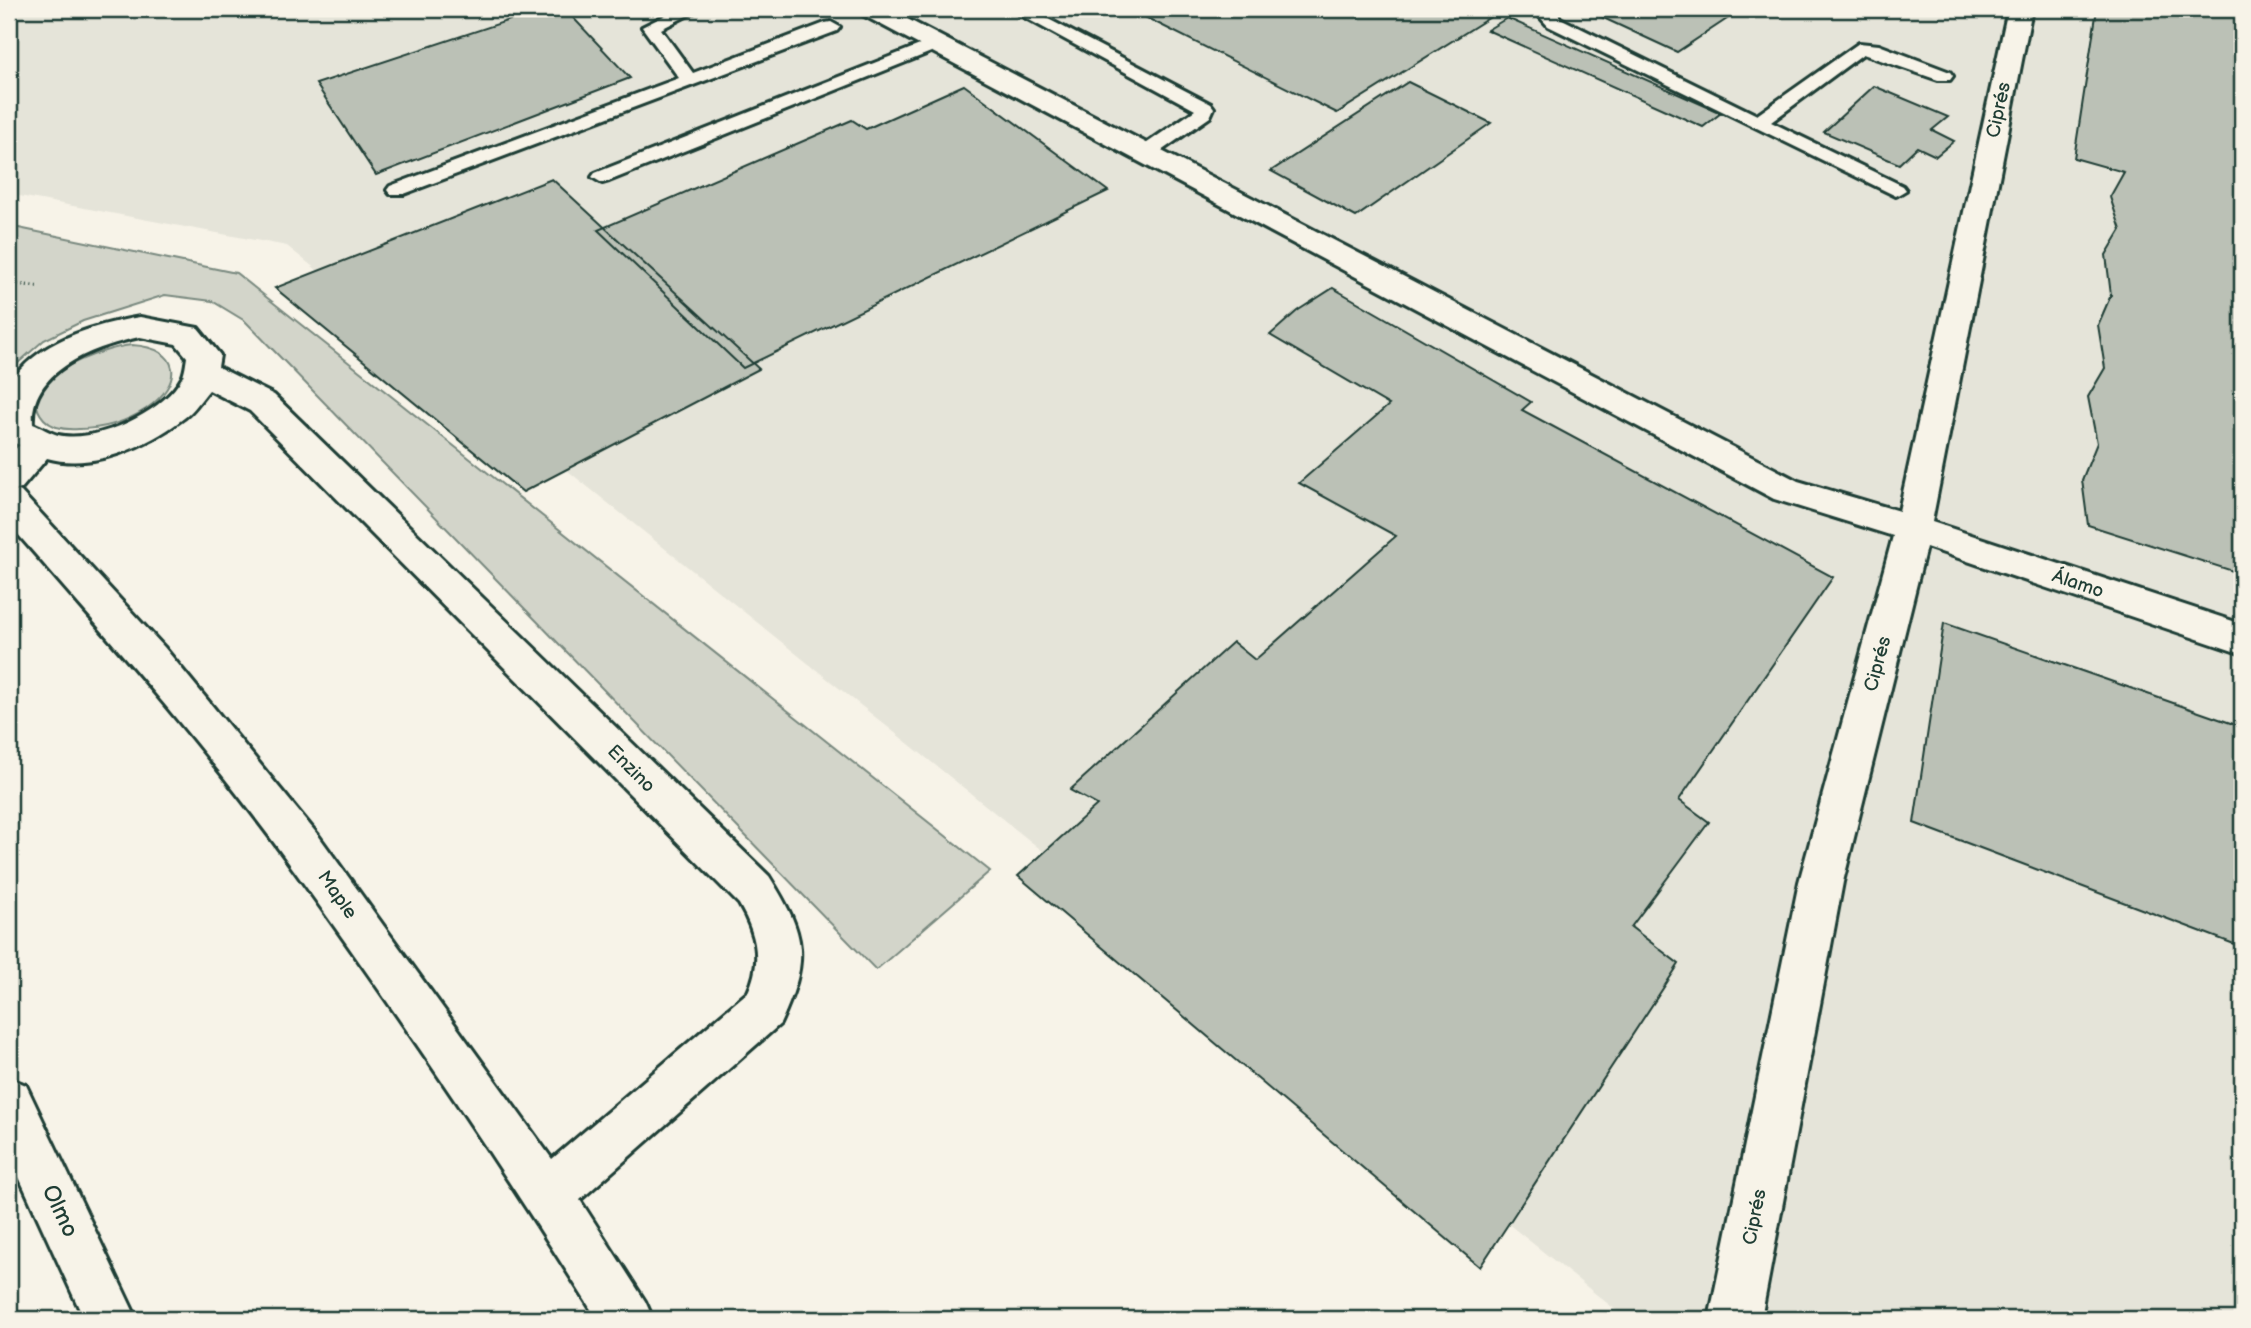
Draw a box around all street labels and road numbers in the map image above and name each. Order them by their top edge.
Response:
street label: Ciprés [1982,80,2016,140]
street label: Álamo [2049,564,2107,604]
street label: Ciprés [1860,634,1896,694]
street label: Enzino [602,740,660,798]
street label: Maple [312,866,362,924]
street label: Olmo [36,1180,84,1242]
street label: Ciprés [1738,1187,1772,1247]

